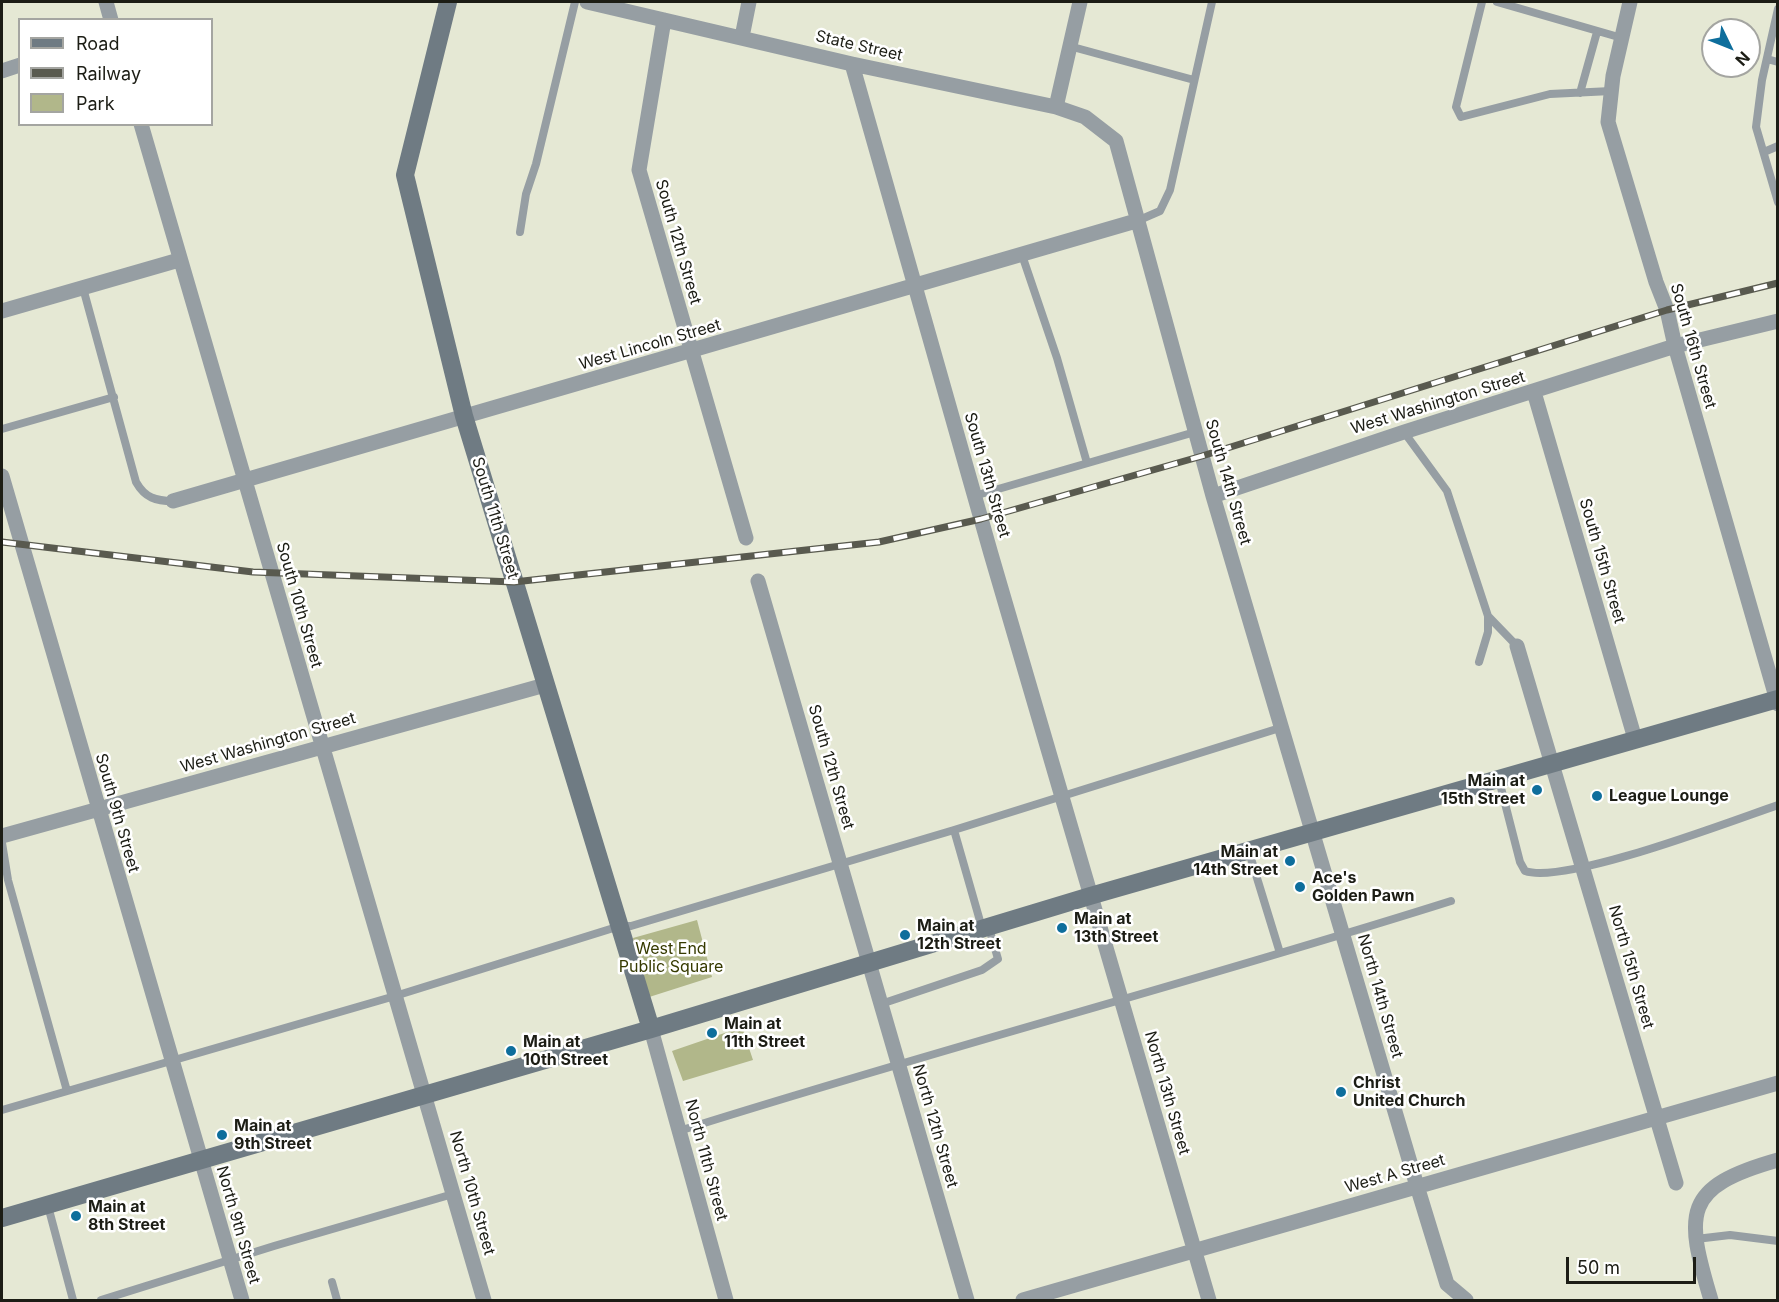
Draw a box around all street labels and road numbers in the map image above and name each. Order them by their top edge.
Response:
street label: State Street [814,27,904,65]
street label: South 12th Street [651,177,705,307]
street label: South 16th Street [1666,281,1720,411]
street label: West Lincoln Street [577,316,723,374]
street label: West Washington Street [1349,367,1527,439]
street label: South 13th Street [960,410,1014,540]
street label: South 14th Street [1201,417,1255,547]
street label: South 11th Street [467,455,523,581]
street label: South 15th Street [1575,496,1629,626]
street label: South 10th Street [272,540,326,670]
street label: South 12th Street [804,702,858,832]
street label: West Washington Street [178,709,358,777]
street label: South 9th Street [91,751,143,875]
street label: North 15th Street [1604,903,1658,1031]
street label: North 14th Street [1353,932,1407,1060]
street label: North 13th Street [1140,1029,1194,1157]
street label: North 12th Street [908,1062,962,1190]
street label: North 11th Street [681,1097,731,1223]
street label: North 10th Street [445,1129,499,1257]
street label: West A Street [1343,1151,1447,1197]
street label: North 9th Street [212,1164,264,1286]

